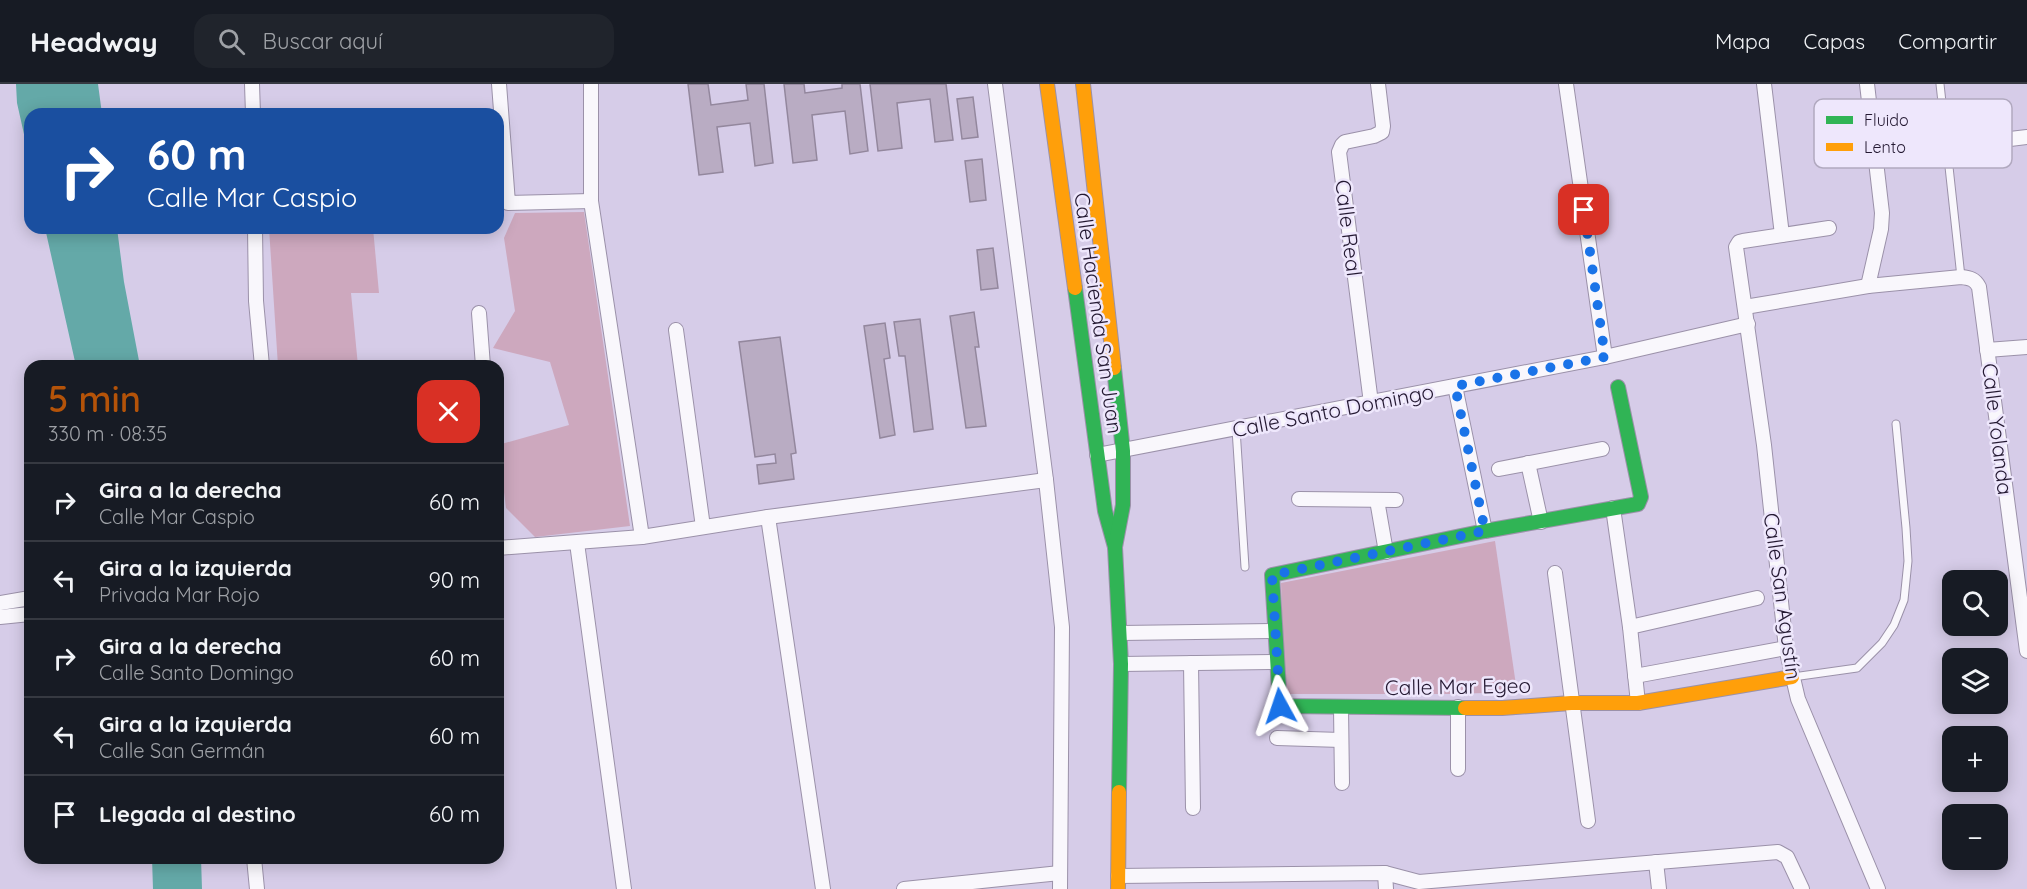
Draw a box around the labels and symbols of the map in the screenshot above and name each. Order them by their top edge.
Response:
legend [1814,99,2012,168]
text: Fluido [1864,110,1909,130]
text: Lento [1864,137,1906,157]
street label: Calle Real [1330,178,1368,278]
pin [1558,184,1609,235]
street label: Calle Hacienda San Juan [1069,191,1129,435]
street label: Calle Yolanda [1977,362,2019,496]
street label: Calle Santo Domingo [1230,378,1436,442]
street label: Calle San Agustín [1758,511,1808,681]
street label: Calle Mar Egeo [1385,672,1531,700]
position arrow [1248,674,1312,738]

